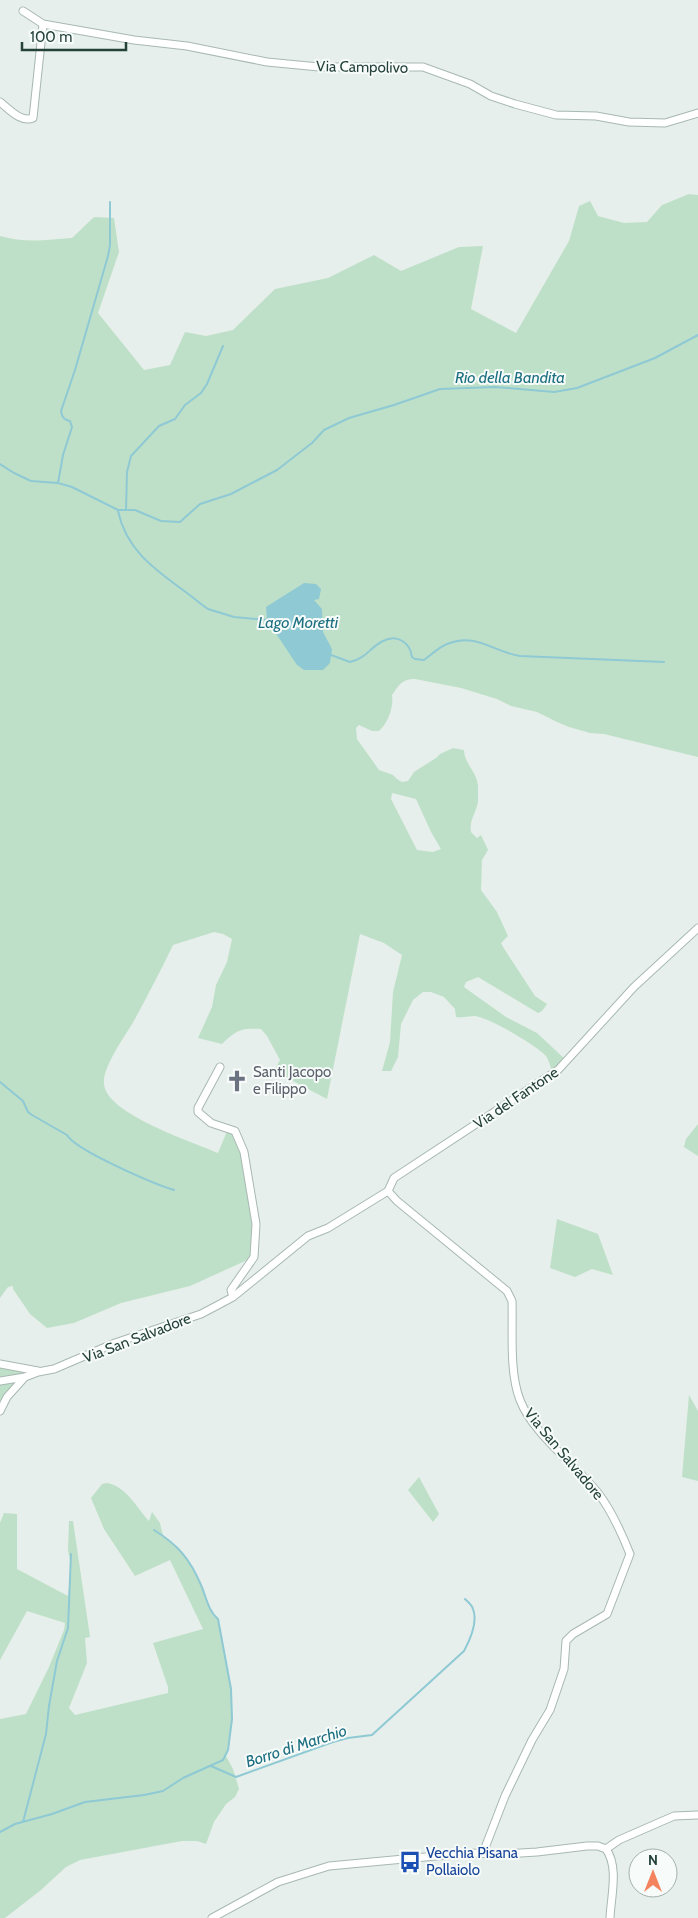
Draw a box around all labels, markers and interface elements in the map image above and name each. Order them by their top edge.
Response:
scale bar [22,20,126,52]
text: 100 m [30,28,72,46]
street label: Via Campolivo [316,57,408,77]
water label: Rio della Bandita [455,368,565,387]
water label: Lago Moretti [258,613,339,632]
place label: Santi Jacopo e Filippo [253,1063,331,1098]
street label: Via del Fantone [470,1063,562,1133]
church icon: Santi Jacopo e Filippo [224,1068,250,1094]
street label: Via San Salvadore [81,1309,194,1367]
street label: Via San Salvadore [520,1405,608,1504]
water label: Borro di Marchio [243,1721,349,1771]
place label: Vecchia Pisana Pollaiolo [426,1844,519,1879]
north arrow [628,1848,678,1898]
bus stop icon: Vecchia Pisana Pollaiolo [397,1849,423,1875]
text: N [648,1851,658,1869]

